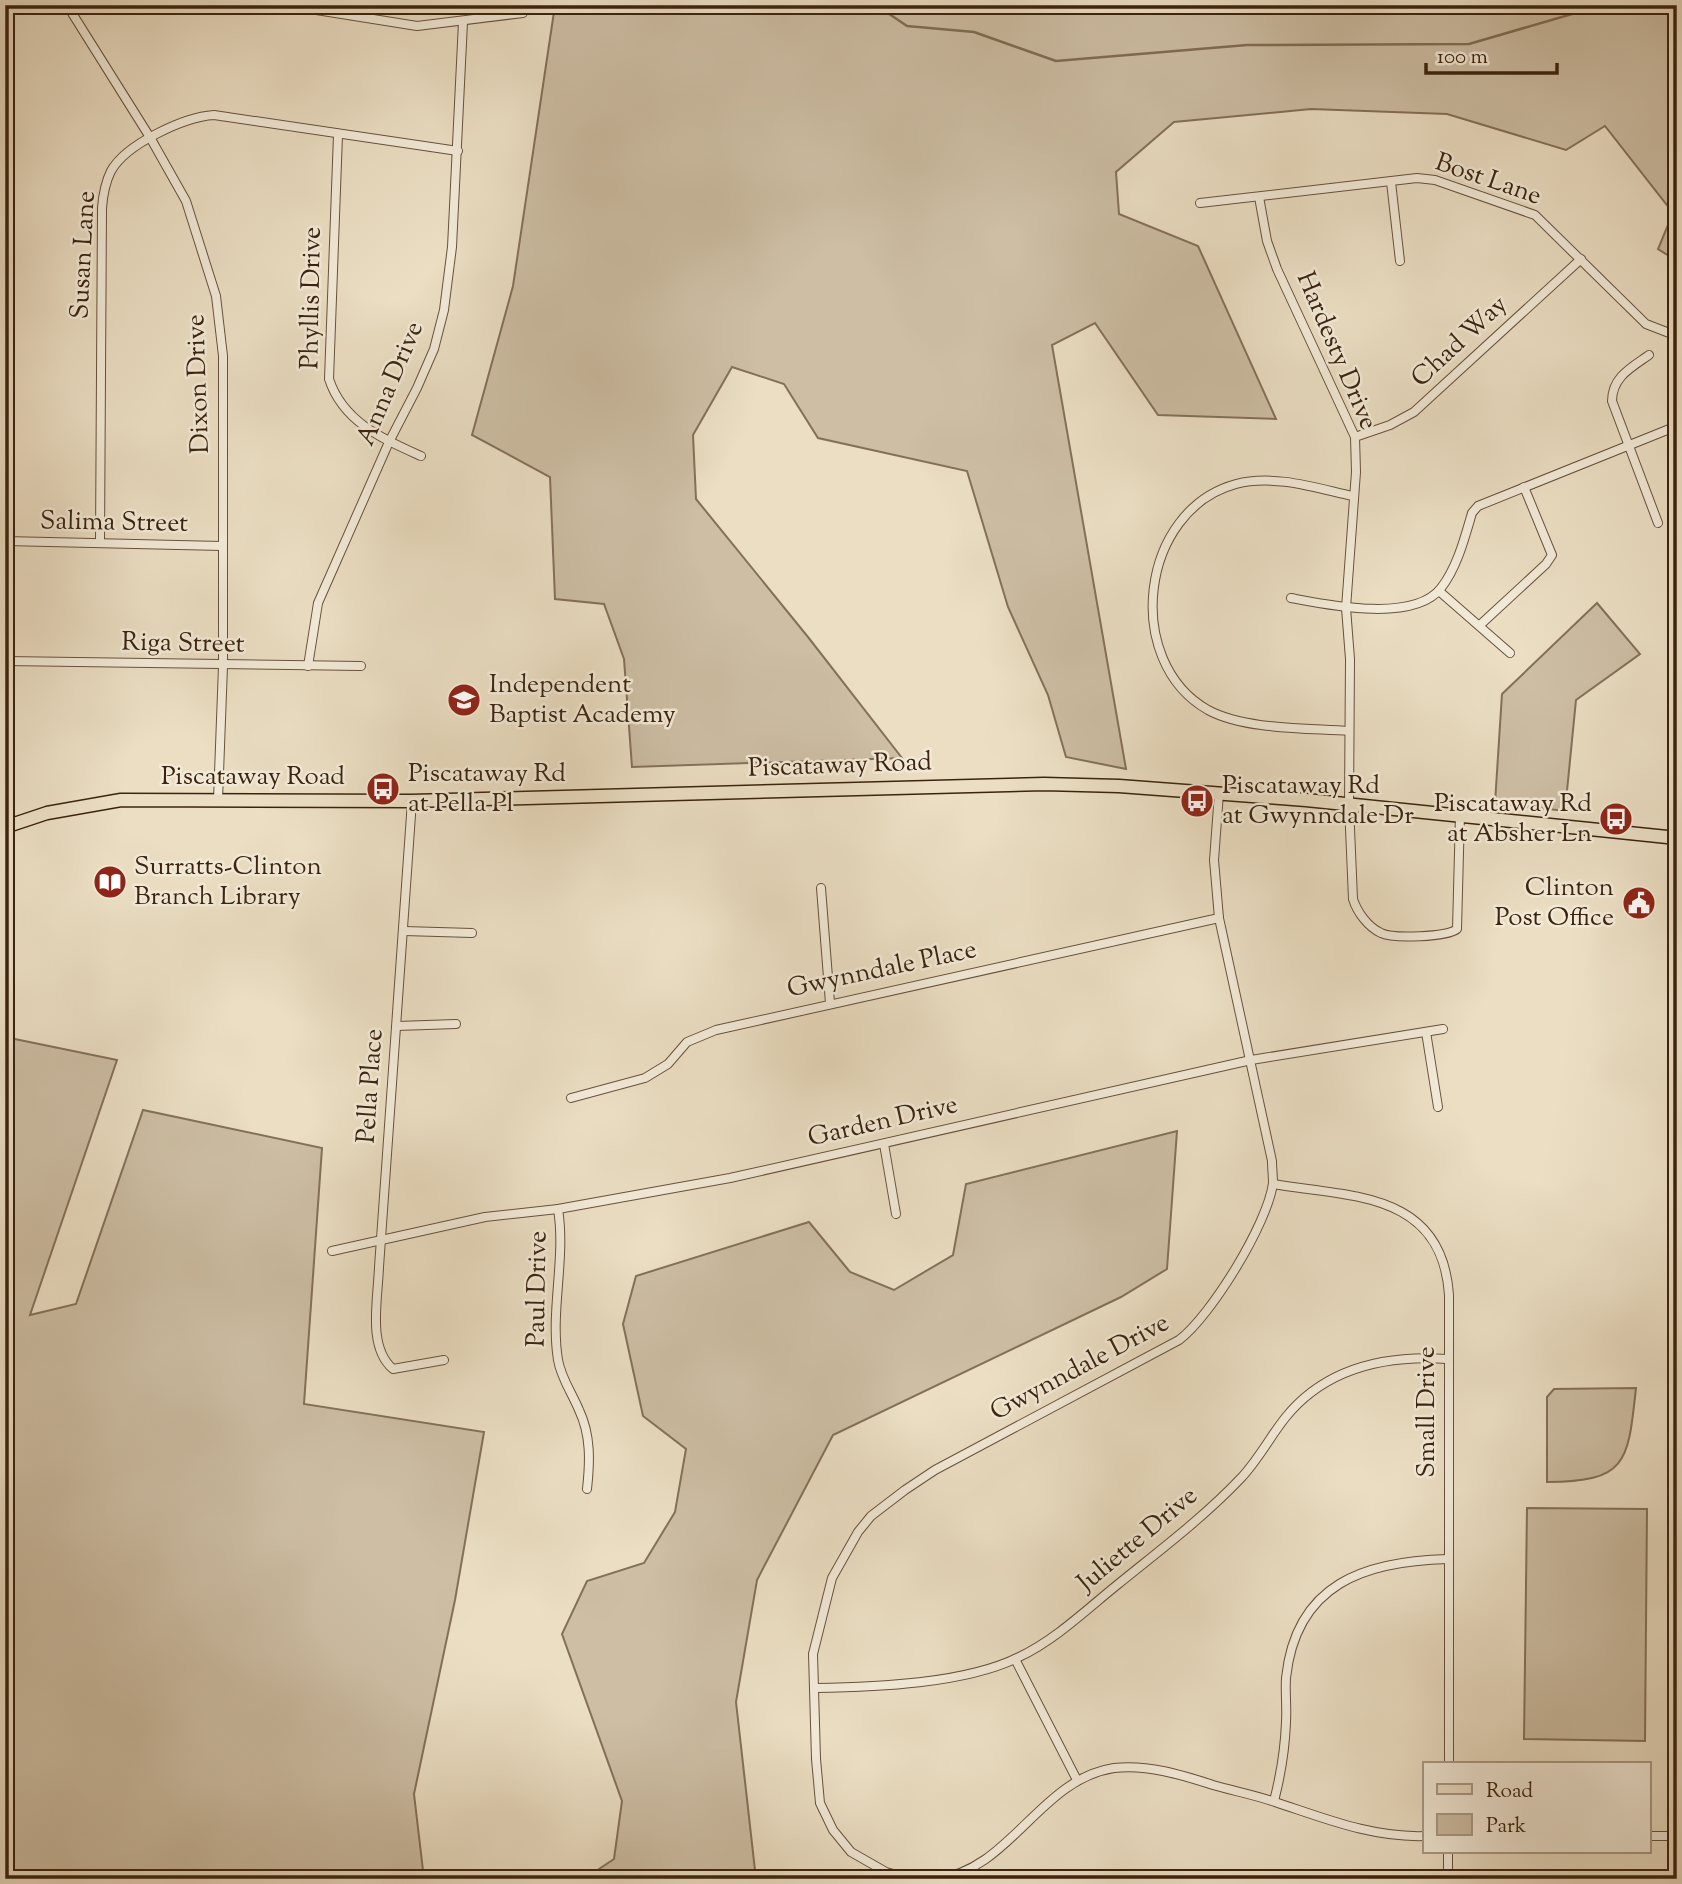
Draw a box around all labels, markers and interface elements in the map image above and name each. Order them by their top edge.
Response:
scale bar [1426,32,1558,76]
text: 100 m [1437,43,1488,73]
street label: Bost Lane [1430,145,1546,215]
street label: Susan Lane [62,190,106,320]
street label: Phyllis Drive [292,226,332,370]
street label: Hardesty Drive [1286,266,1386,436]
street label: Chad Way [1403,288,1517,396]
street label: Dixon Drive [178,314,220,454]
street label: Anna Drive [348,316,434,452]
street label: Salima Street [40,503,189,543]
street label: Riga Street [121,624,245,664]
place label: Independent Baptist Academy [489,667,676,734]
school or university icon: Independent Baptist Academy [445,681,483,719]
street label: Piscataway Road [747,744,933,788]
place label: Piscataway Rd at Pella Pl [408,756,566,823]
street label: Piscataway Road [161,759,345,796]
place label: Piscataway Rd at Gwynndale Dr [1222,768,1414,835]
bus stop icon: Piscataway Rd at Pella Pl [364,770,402,808]
bus stop icon: Piscataway Rd at Gwynndale Dr [1178,782,1216,820]
place label: Piscataway Rd at Absher Ln [1434,786,1592,853]
bus stop icon: Piscataway Rd at Absher Ln [1597,800,1635,838]
place label: Surratts-Clinton Branch Library [134,849,322,916]
library icon: Surratts-Clinton Branch Library [91,863,129,901]
place label: Clinton Post Office [1495,870,1614,937]
public building icon: Clinton Post Office [1620,884,1658,922]
street label: Gwynndale Place [784,932,980,1008]
street label: Pella Place [349,1027,393,1145]
street label: Garden Drive [804,1087,962,1157]
street label: Paul Drive [518,1231,558,1347]
street label: Gwynndale Drive [984,1305,1176,1431]
street label: Small Drive [1409,1346,1446,1478]
street label: Juliette Drive [1068,1479,1206,1603]
legend [1423,1762,1650,1853]
text: Road [1486,1777,1533,1807]
text: Park [1486,1812,1527,1842]

